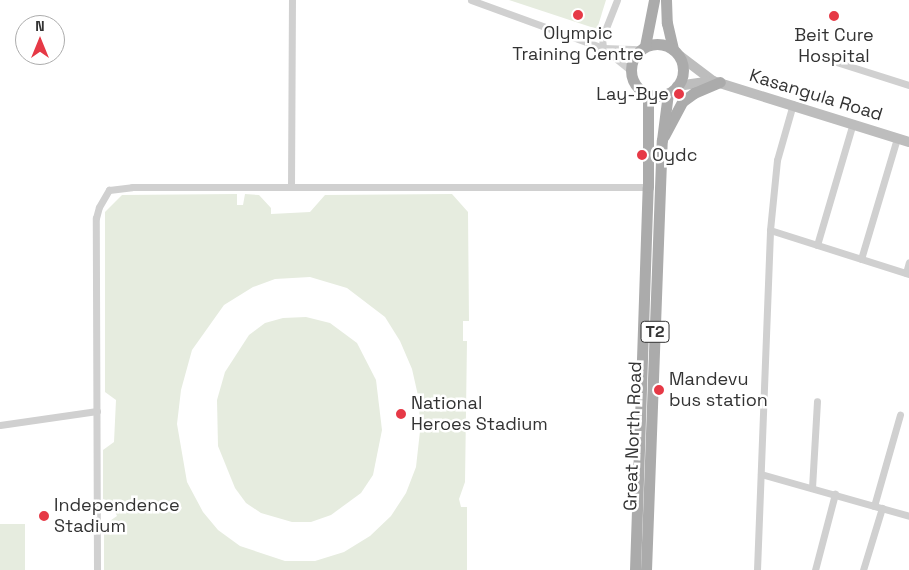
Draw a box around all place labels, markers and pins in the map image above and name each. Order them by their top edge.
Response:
marker: Olympic Training Centre [572,9,584,21]
marker: Beit Cure Hospital [827,9,841,23]
place label: Olympic Training Centre [512,23,644,66]
place label: Beit Cure Hospital [794,25,874,68]
place label: Lay-Bye [596,83,669,105]
marker: Lay-Bye [673,88,685,100]
place label: Oydc [652,144,697,166]
marker: Oydc [636,149,648,161]
place label: Mandevu bus station [669,369,768,412]
marker: Mandevu bus station [653,384,665,396]
place label: National Heroes Stadium [411,393,548,436]
marker: National Heroes Stadium [395,408,407,420]
place label: Independence Stadium [54,495,180,538]
marker: Independence Stadium [38,510,50,522]

